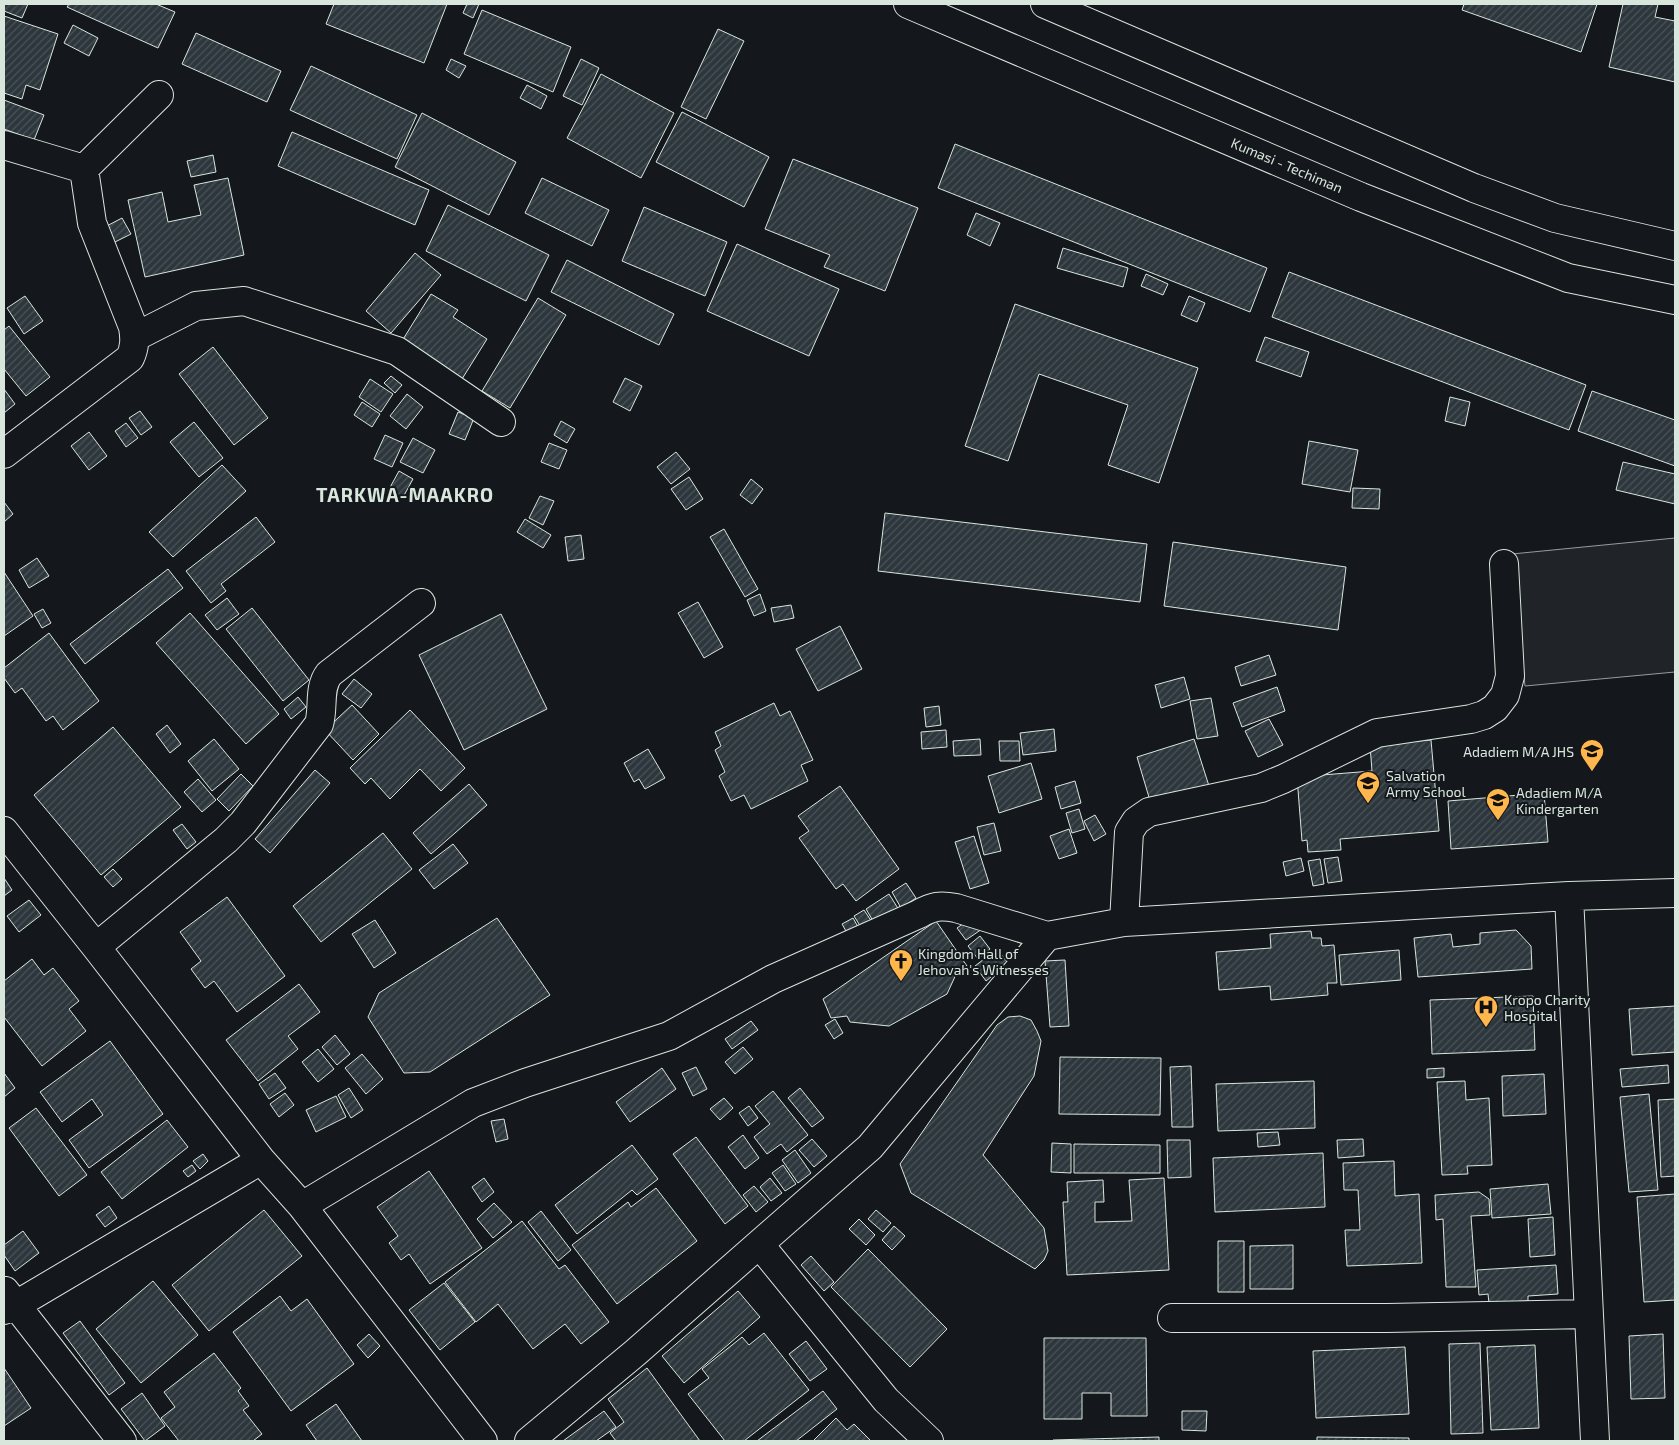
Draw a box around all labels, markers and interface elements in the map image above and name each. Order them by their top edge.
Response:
street label: Kumasi - Techiman [1229,134,1345,196]
district label: TARKWA-MAAKRO [316,483,494,506]
school or university icon: Adadiem M/A JHS [1579,738,1605,772]
place label: Adadiem M/A JHS [1463,743,1574,760]
place label: Salvation Army School [1386,767,1467,800]
school or university icon: Salvation Army School [1355,770,1381,804]
place label: Adadiem M/A Kindergarten [1516,784,1603,817]
school or university icon: Adadiem M/A Kindergarten [1485,787,1511,821]
place label: Kingdom Hall of Jehovah's Witnesses [918,945,1049,978]
church icon: Kingdom Hall of Jehovah's Witnesses [888,948,914,982]
place label: Kropo Charity Hospital [1504,991,1591,1024]
hospital icon: Kropo Charity Hospital [1473,994,1499,1028]

